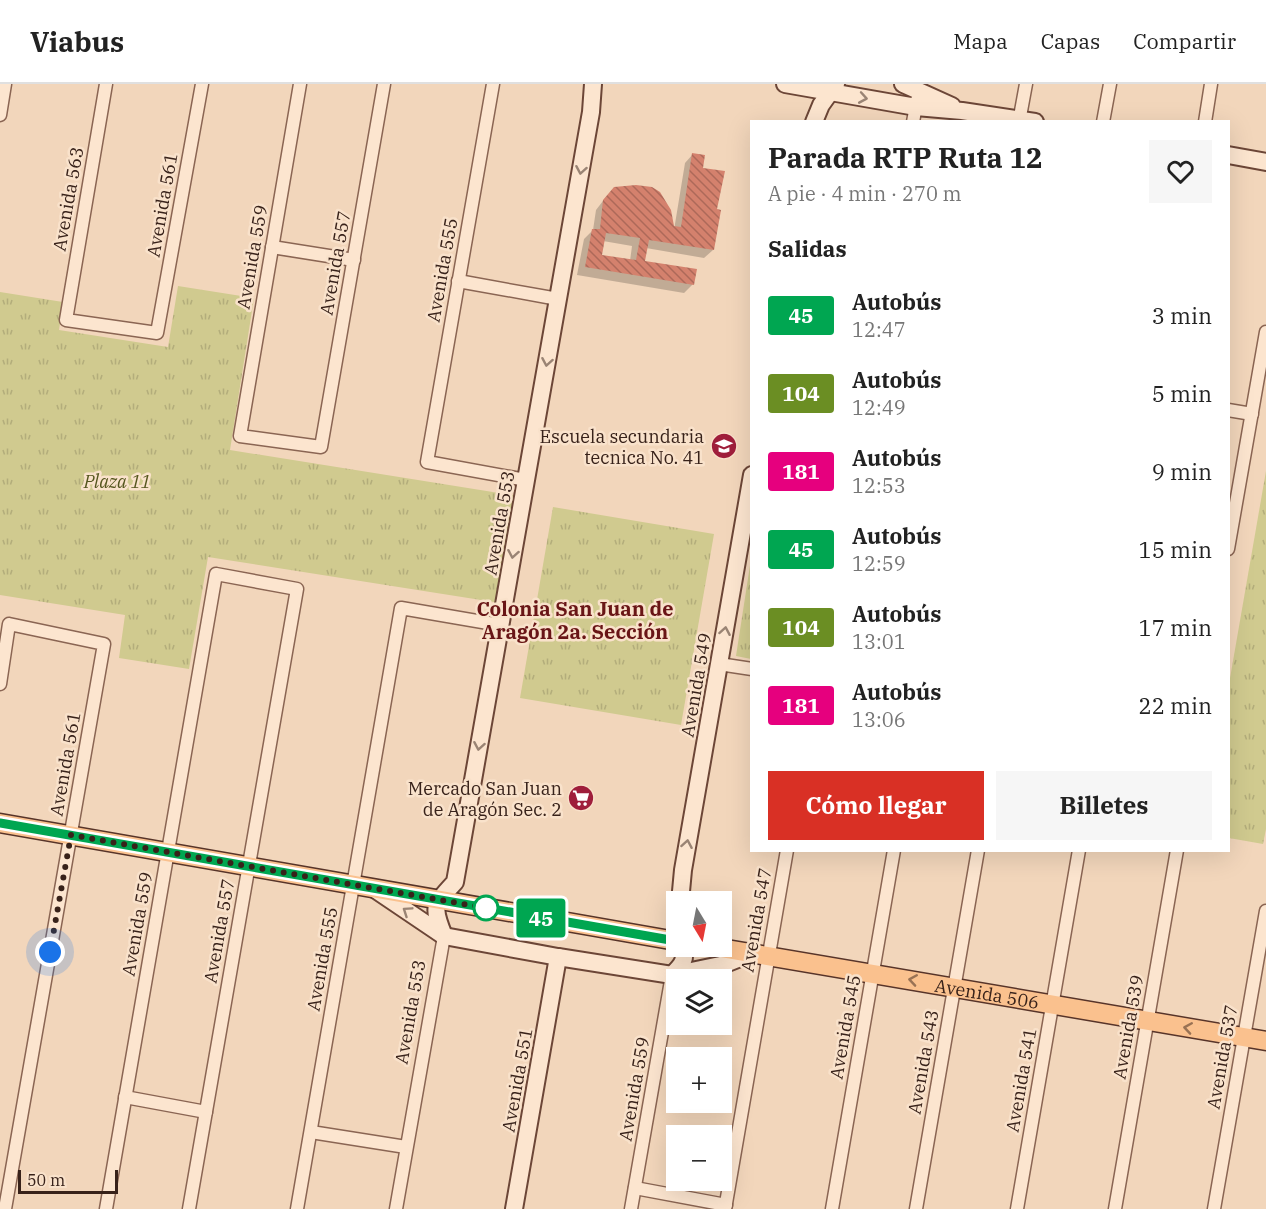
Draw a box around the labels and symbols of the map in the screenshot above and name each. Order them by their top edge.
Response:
one-way arrow [858,91,868,104]
street label: Avenida 563 [48,145,88,253]
street label: Avenida 561 [142,151,182,259]
one-way arrow [575,164,588,174]
street label: Avenida 559 [232,203,272,311]
street label: Avenida 557 [315,209,355,317]
street label: Avenida 555 [422,216,462,324]
one-way arrow [541,356,554,366]
place label: Escuela secundaria tecnica No. 41 [540,425,704,469]
school or university icon: Escuela secundaria tecnica No. 41 [709,431,739,461]
street label: Avenida 553 [479,469,519,577]
park label: Plaza 11 [83,470,150,493]
one-way arrow [507,548,520,558]
district label: Colonia San Juan de Aragón 2a. Sección [476,595,674,645]
one-way arrow [718,626,731,636]
street label: Avenida 549 [676,631,716,739]
street label: Avenida 561 [45,710,85,818]
one-way arrow [473,740,486,750]
place label: Mercado San Juan de Aragón Sec. 2 [408,777,562,821]
supermarket icon: Mercado San Juan de Aragón Sec. 2 [566,783,596,813]
one-way arrow [681,839,693,848]
street label: Avenida 547 [736,866,776,974]
street label: Avenida 559 [117,870,157,978]
street label: Avenida 557 [199,877,239,985]
north arrow [666,891,732,957]
unlabelled marker [473,895,499,921]
line badge: 45 [514,898,568,938]
street label: Avenida 555 [302,905,342,1013]
one-way arrow [403,907,414,918]
your location [35,937,65,967]
street label: Avenida 553 [390,958,430,1066]
street label: Avenida 545 [825,973,865,1081]
street label: Avenida 506 [933,973,1041,1014]
street label: Avenida 539 [1108,973,1148,1081]
one-way arrow [908,975,917,987]
street label: Avenida 537 [1202,1003,1242,1111]
street label: Avenida 543 [903,1008,943,1116]
one-way arrow [1183,1022,1193,1035]
street label: Avenida 551 [497,1026,537,1134]
street label: Avenida 541 [1001,1026,1041,1134]
street label: Avenida 559 [614,1035,654,1143]
scale bar [18,1167,118,1194]

